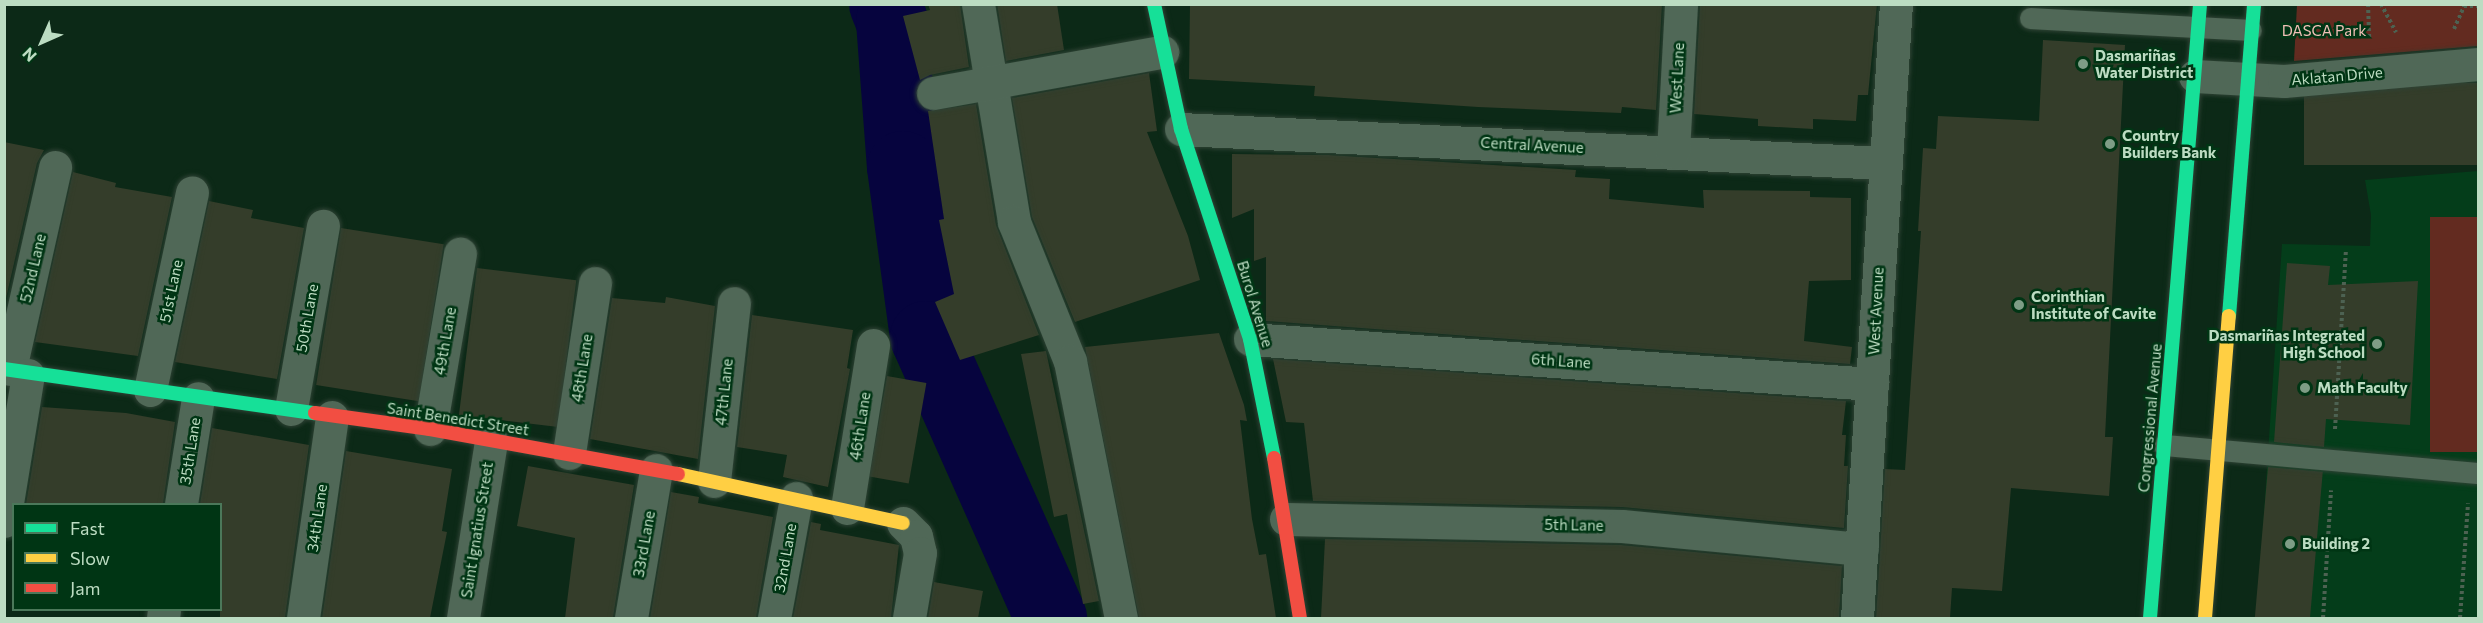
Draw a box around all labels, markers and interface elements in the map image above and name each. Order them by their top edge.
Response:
north arrow [12,12,72,72]
park label: DASCA Park [2282,22,2366,40]
street label: West Lane [1666,42,1688,114]
text: N [18,44,40,66]
place label: Dasmariñas Water District [2095,46,2193,81]
marker: Dasmariñas Water District [2076,57,2090,71]
street label: Aklatan Drive [2290,63,2384,89]
place label: Country Builders Bank [2122,126,2216,161]
street label: Central Avenue [1480,133,1584,157]
marker: Country Builders Bank [2103,137,2117,151]
street label: 52nd Lane [16,232,50,304]
street label: 51st Lane [156,258,186,324]
street label: Burol Avenue [1233,259,1277,349]
street label: West Avenue [1865,267,1887,355]
street label: 50th Lane [292,282,322,354]
place label: Corinthian Institute of Cavite [2031,287,2156,322]
marker: Corinthian Institute of Cavite [2012,298,2026,312]
street label: 49th Lane [430,306,460,376]
place label: Dasmariñas Integrated High School [2209,326,2365,361]
street label: 48th Lane [568,333,596,403]
marker: Dasmariñas Integrated High School [2370,337,2384,351]
street label: Congressional Avenue [2135,343,2165,493]
street label: 6th Lane [1531,350,1591,372]
street label: 47th Lane [712,358,736,426]
place label: Math Faculty [2317,379,2408,397]
marker: Math Faculty [2298,381,2312,395]
street label: 46th Lane [846,391,874,461]
street label: Saint Benedict Street [386,399,530,439]
street label: 35th Lane [176,416,204,486]
street label: Saint Ignatius Street [457,461,497,599]
street label: 34th Lane [303,483,331,553]
legend [12,503,222,611]
street label: 33rd Lane [629,509,659,579]
street label: 5th Lane [1544,515,1604,535]
text: Fast [70,517,105,539]
street label: 32nd Lane [770,522,800,594]
place label: Building 2 [2302,535,2370,553]
marker: Building 2 [2283,537,2297,551]
text: Slow [70,547,110,569]
text: Jam [70,577,100,599]

